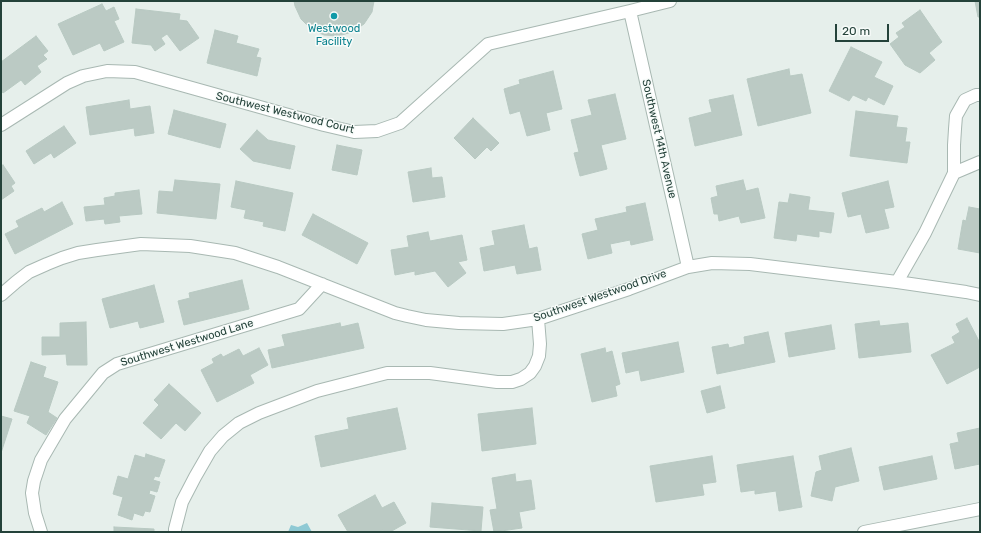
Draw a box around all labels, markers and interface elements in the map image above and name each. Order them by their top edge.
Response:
marker: Westwood Facility [329,11,339,21]
scale bar [837,16,891,42]
place label: Westwood Facility [308,22,360,48]
text: 20 m [842,24,870,38]
street label: Southwest 14th Avenue [639,78,679,200]
street label: Southwest Westwood Court [214,89,356,137]
street label: Southwest Westwood Drive [532,267,668,325]
street label: Southwest Westwood Lane [119,316,255,370]

